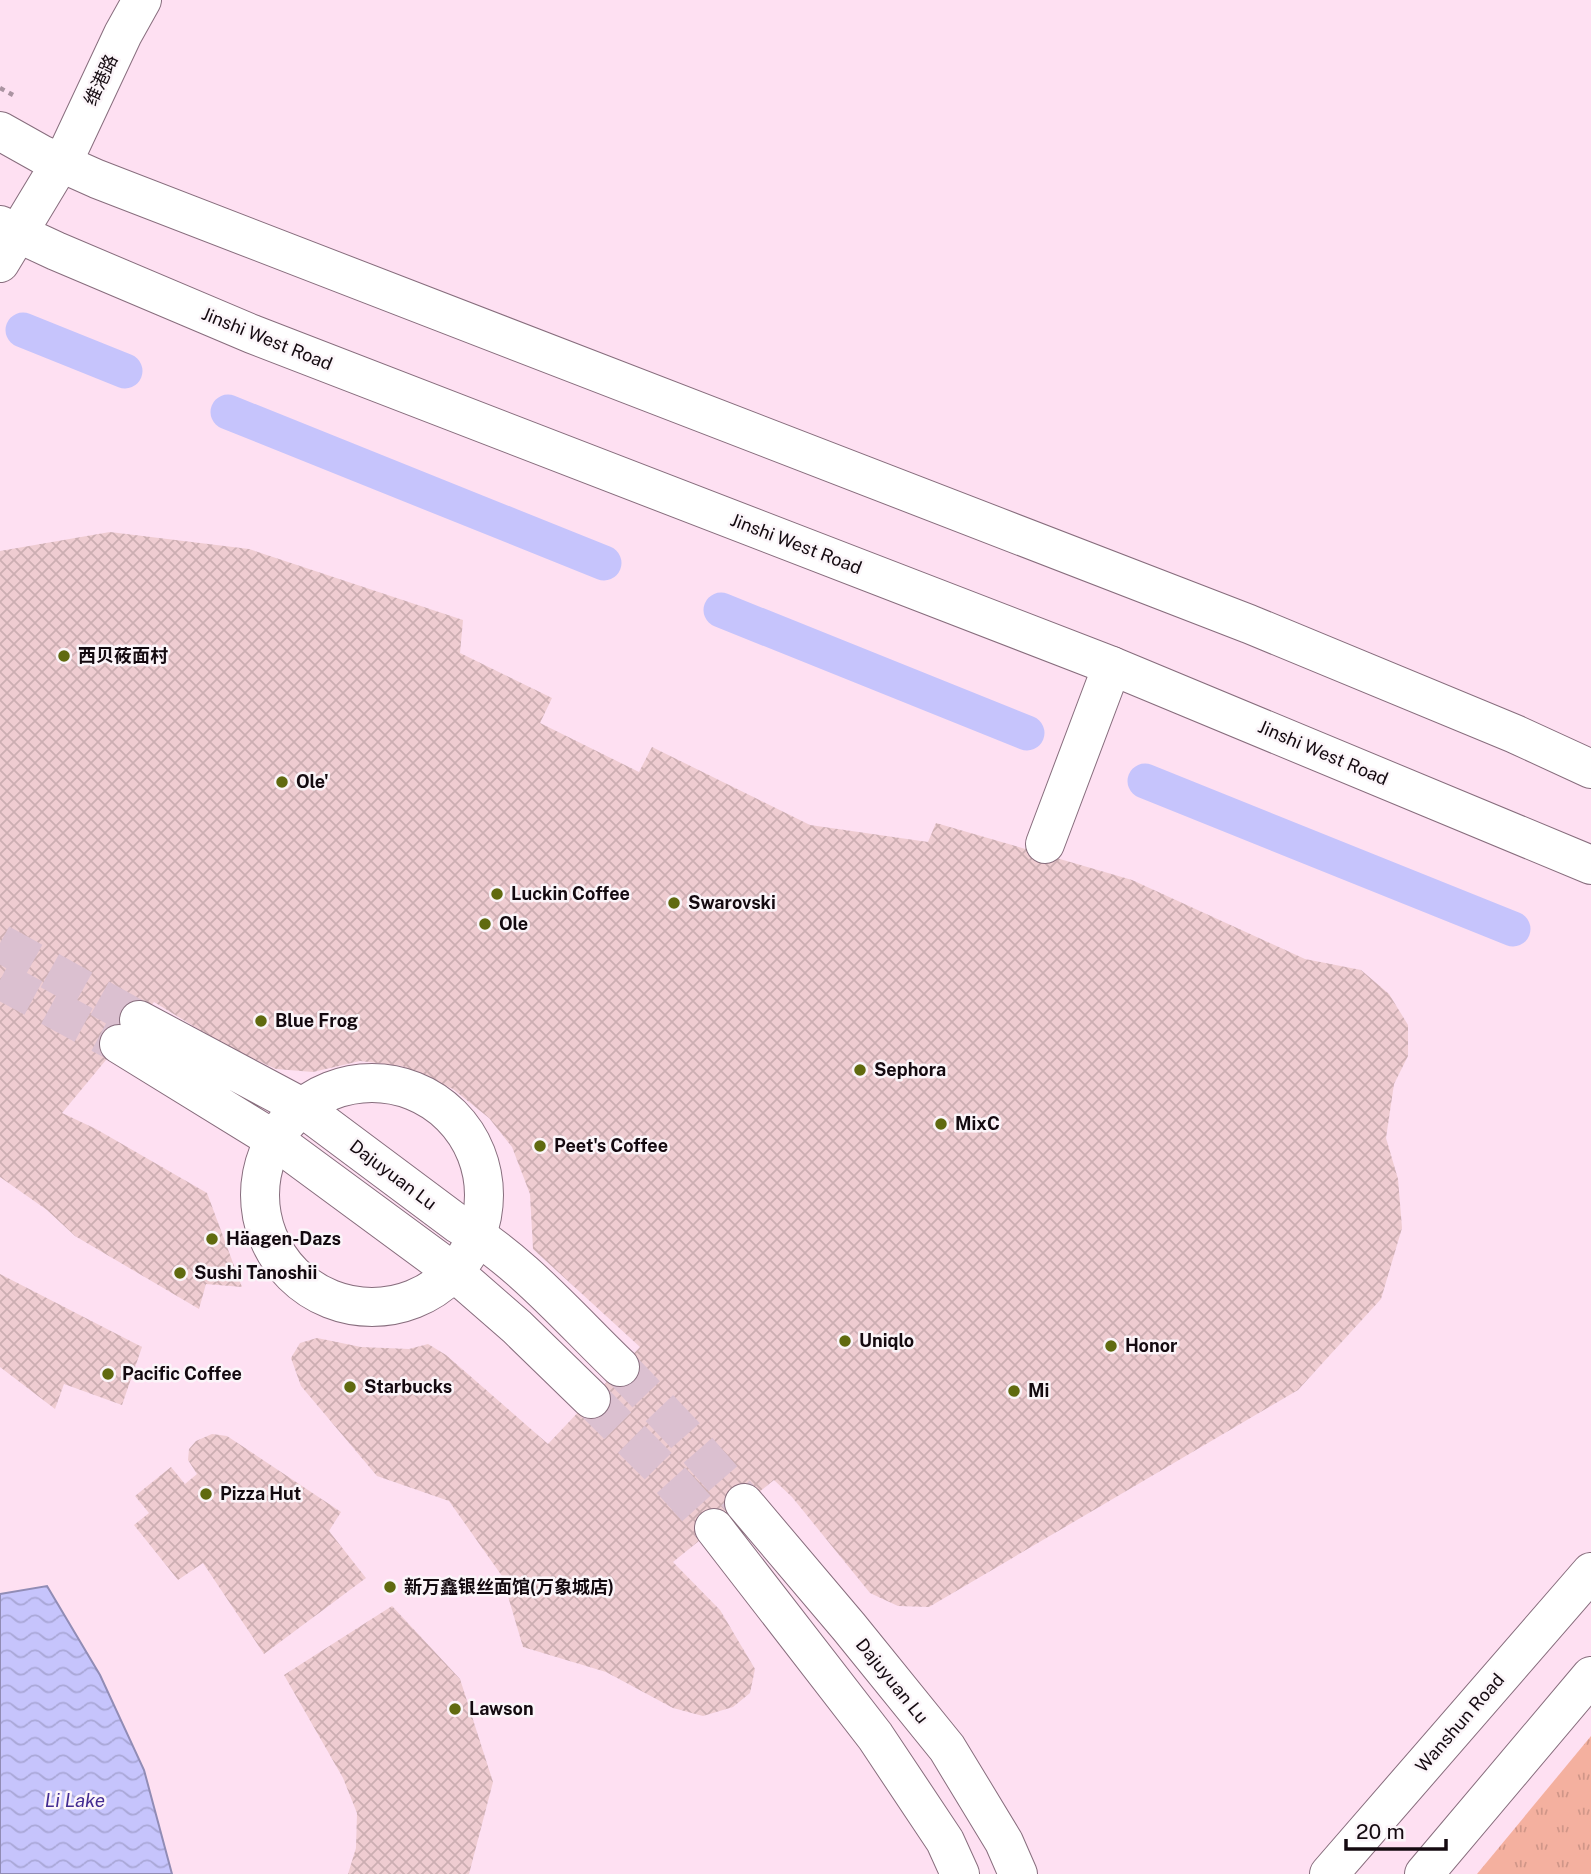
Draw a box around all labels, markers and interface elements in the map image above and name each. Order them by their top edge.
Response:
street label: 维港路 [80,51,121,109]
street label: Jinshi West Road [199,303,336,374]
street label: Jinshi West Road [727,509,865,578]
place label: 西贝莜面村 [78,645,168,666]
marker: 西贝莜面村 [56,648,72,664]
street label: Jinshi West Road [1255,716,1391,789]
place label: Ole' [296,771,329,792]
marker: Ole' [274,774,290,790]
place label: Luckin Coffee [511,883,630,904]
marker: Luckin Coffee [489,886,505,902]
place label: Swarovski [688,892,776,913]
marker: Swarovski [666,895,682,911]
place label: Ole [499,913,528,934]
marker: Ole [477,916,493,932]
place label: Blue Frog [275,1010,358,1031]
marker: Blue Frog [253,1013,269,1029]
place label: Sephora [874,1059,946,1080]
marker: Sephora [852,1062,868,1078]
place label: MixC [955,1113,1000,1134]
marker: MixC [933,1116,949,1132]
street label: Dajuyuan Lu [346,1135,441,1214]
place label: Peet's Coffee [554,1135,668,1156]
marker: Peet's Coffee [532,1138,548,1154]
place label: Häagen-Dazs [226,1228,341,1249]
marker: Häagen-Dazs [204,1231,220,1247]
place label: Sushi Tanoshii [194,1262,317,1283]
marker: Sushi Tanoshii [172,1265,188,1281]
place label: Uniqlo [859,1330,914,1351]
marker: Uniqlo [837,1333,853,1349]
place label: Honor [1125,1335,1178,1356]
marker: Honor [1103,1338,1119,1354]
place label: Pacific Coffee [122,1363,242,1384]
marker: Pacific Coffee [100,1366,116,1382]
place label: Starbucks [364,1376,452,1397]
marker: Starbucks [342,1379,358,1395]
place label: Mi [1028,1380,1049,1401]
marker: Mi [1006,1383,1022,1399]
place label: Pizza Hut [220,1483,301,1504]
marker: Pizza Hut [198,1486,214,1502]
place label: 新万鑫银丝面馆(万象城店) [404,1576,614,1597]
marker: 新万鑫银丝面馆(万象城店) [382,1579,398,1595]
street label: Dajuyuan Lu [852,1634,933,1727]
street label: Wanshun Road [1411,1669,1508,1776]
place label: Lawson [469,1698,534,1719]
marker: Lawson [447,1701,463,1717]
water label: Li Lake [45,1789,105,1811]
scale bar [1346,1808,1446,1852]
text: 20 m [1356,1819,1405,1844]

